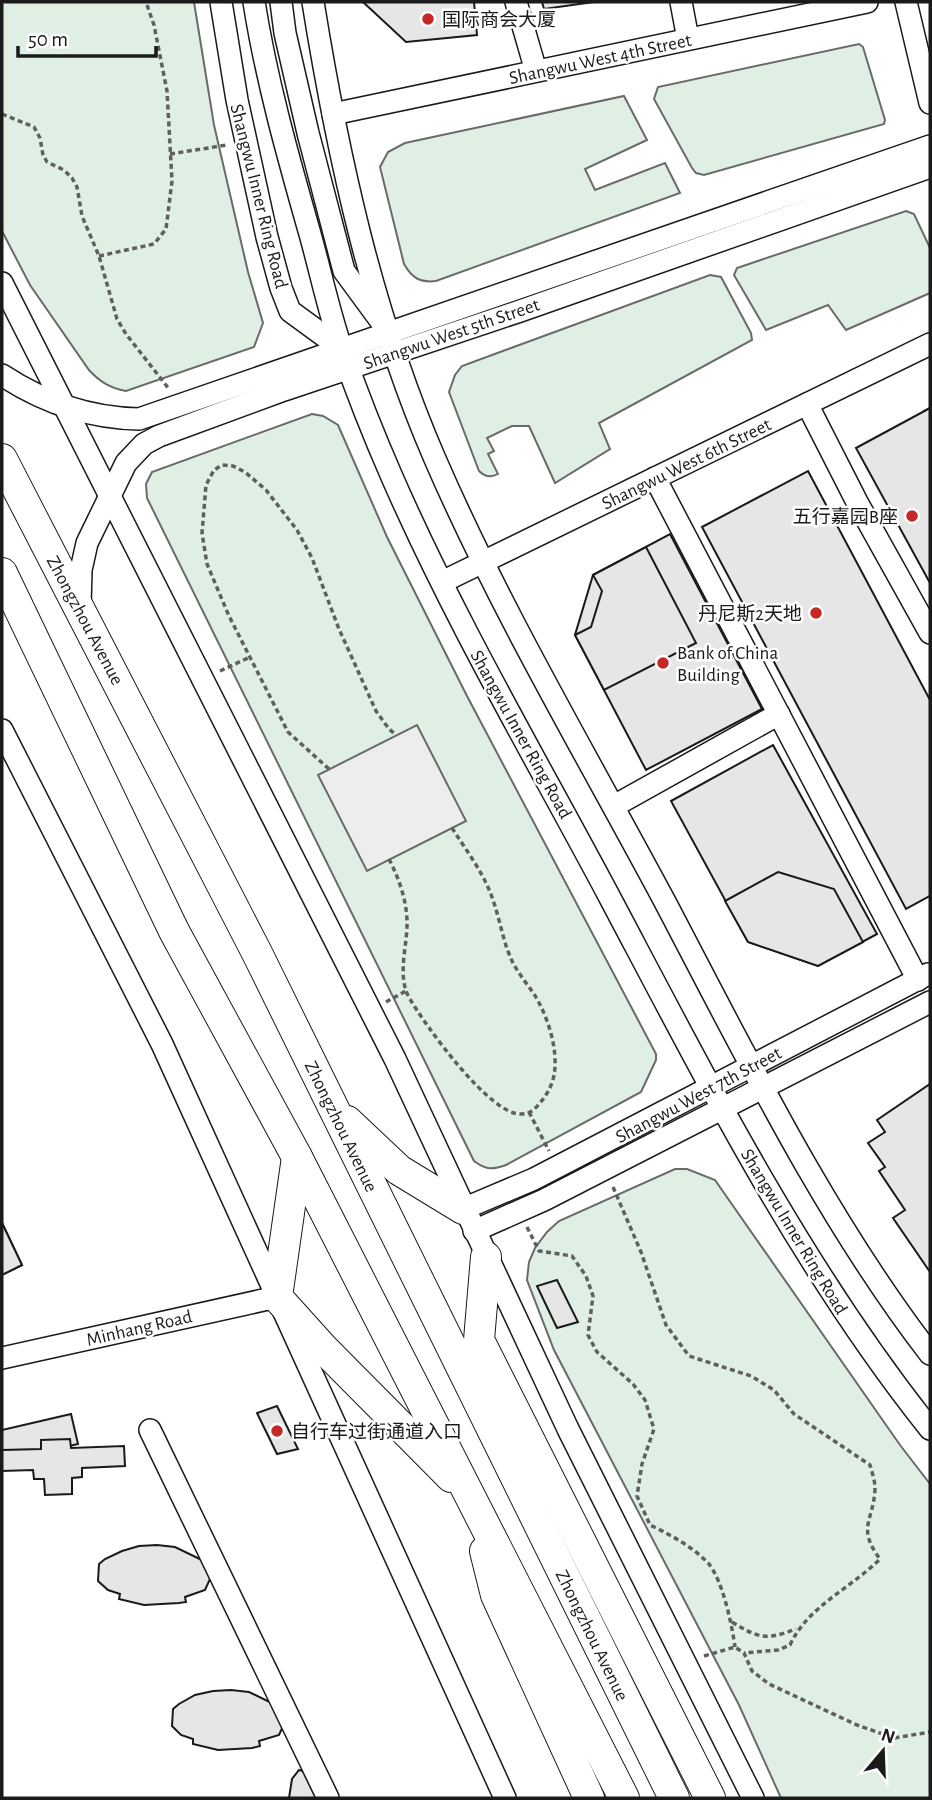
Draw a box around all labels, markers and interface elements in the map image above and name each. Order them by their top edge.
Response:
place label: 国际商会大厦 [442,9,556,30]
marker: 国际商会大厦 [420,11,436,27]
scale bar [18,14,156,58]
text: 50 m [28,29,68,50]
street label: Shangwu West 4th Street [507,31,693,88]
street label: Shangwu Inner Ring Road [226,102,291,291]
street label: Shangwu West 5th Street [361,295,542,373]
street label: Shangwu West 6th Street [599,415,774,514]
place label: 五行嘉园B座 [793,506,898,527]
marker: 五行嘉园B座 [904,508,920,524]
street label: Zhongzhou Avenue [43,553,127,688]
place label: 丹尼斯2天地 [698,604,802,624]
marker: 丹尼斯2天地 [808,605,824,621]
place label: Bank of China Building [677,644,778,685]
street label: Shangwu Inner Ring Road [466,647,575,822]
marker: Bank of China Building [655,655,671,671]
street label: Shangwu West 7th Street [613,1044,785,1147]
street label: Zhongzhou Avenue [301,1058,381,1195]
street label: Shangwu Inner Ring Road [737,1146,851,1318]
street label: Minhang Road [85,1307,194,1350]
place label: 自行车过街通道入口 [291,1421,462,1442]
marker: 自行车过街通道入口 [269,1423,285,1439]
street label: Zhongzhou Avenue [552,1567,632,1704]
north arrow [848,1716,918,1786]
text: N [879,1725,897,1747]

